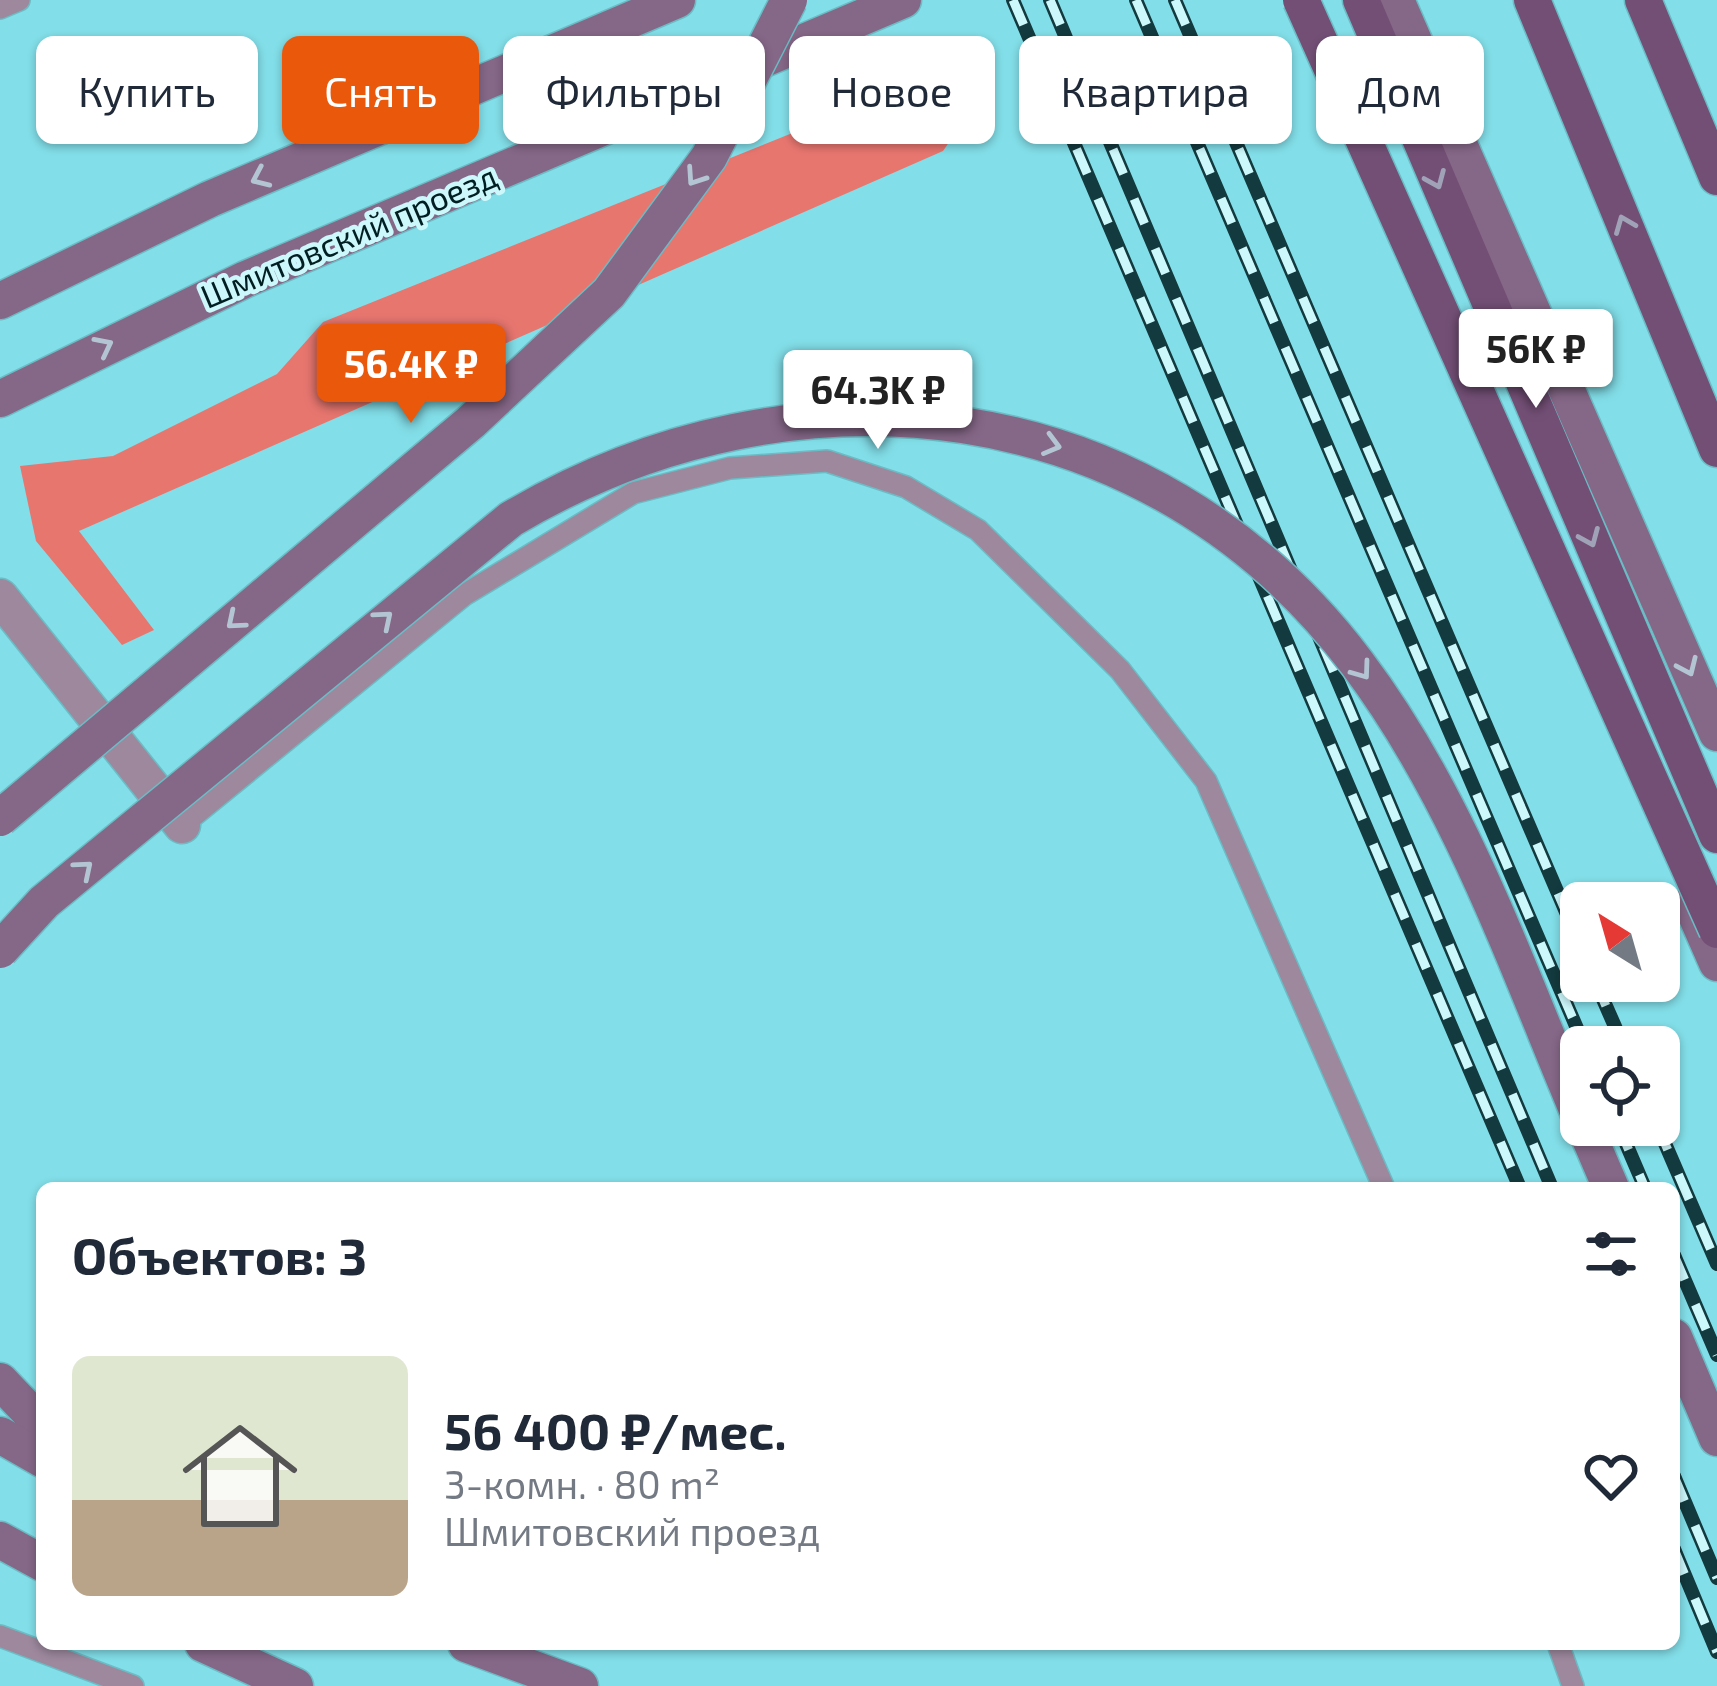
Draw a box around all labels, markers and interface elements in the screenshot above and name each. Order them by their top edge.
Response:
chip: Купить [36,36,258,144]
chip: Снять [282,36,479,144]
chip: Фильтры [503,36,765,144]
chip: Новое [789,36,995,144]
chip: Квартира [1019,36,1292,144]
chip: Дом [1316,36,1484,144]
street label: Шмитовский проезд [194,155,503,316]
one-way arrow [251,163,272,187]
one-way arrow [687,164,709,186]
one-way arrow [1422,168,1446,189]
one-way arrow [1614,215,1638,236]
pin: 56K ₽ [1452,309,1620,411]
pin: 56.4K ₽ [300,324,522,426]
text: 56K ₽ [1486,324,1586,371]
one-way arrow [92,337,113,361]
text: 56.4K ₽ [344,339,478,386]
pin: 64.3K ₽ [767,350,989,452]
text: 64.3K ₽ [810,365,946,412]
one-way arrow [1041,431,1062,456]
one-way arrow [1576,527,1600,548]
one-way arrow [227,607,249,628]
one-way arrow [370,612,392,634]
one-way arrow [1674,655,1698,677]
one-way arrow [1348,658,1370,680]
one-way arrow [70,861,92,883]
north arrow [1560,882,1680,1002]
map controls [1560,882,1680,1146]
button: locate [1560,1026,1680,1146]
icon: filters [1578,1221,1644,1287]
text: Объектов: 3 [72,1224,367,1285]
text: 56 400 ₽/мес. [444,1399,787,1460]
icon: home [168,1404,312,1548]
icon: heart [1578,1443,1644,1509]
text: 3-комн. · 80 m² [444,1460,720,1507]
text: Шмитовский проезд [444,1507,820,1554]

